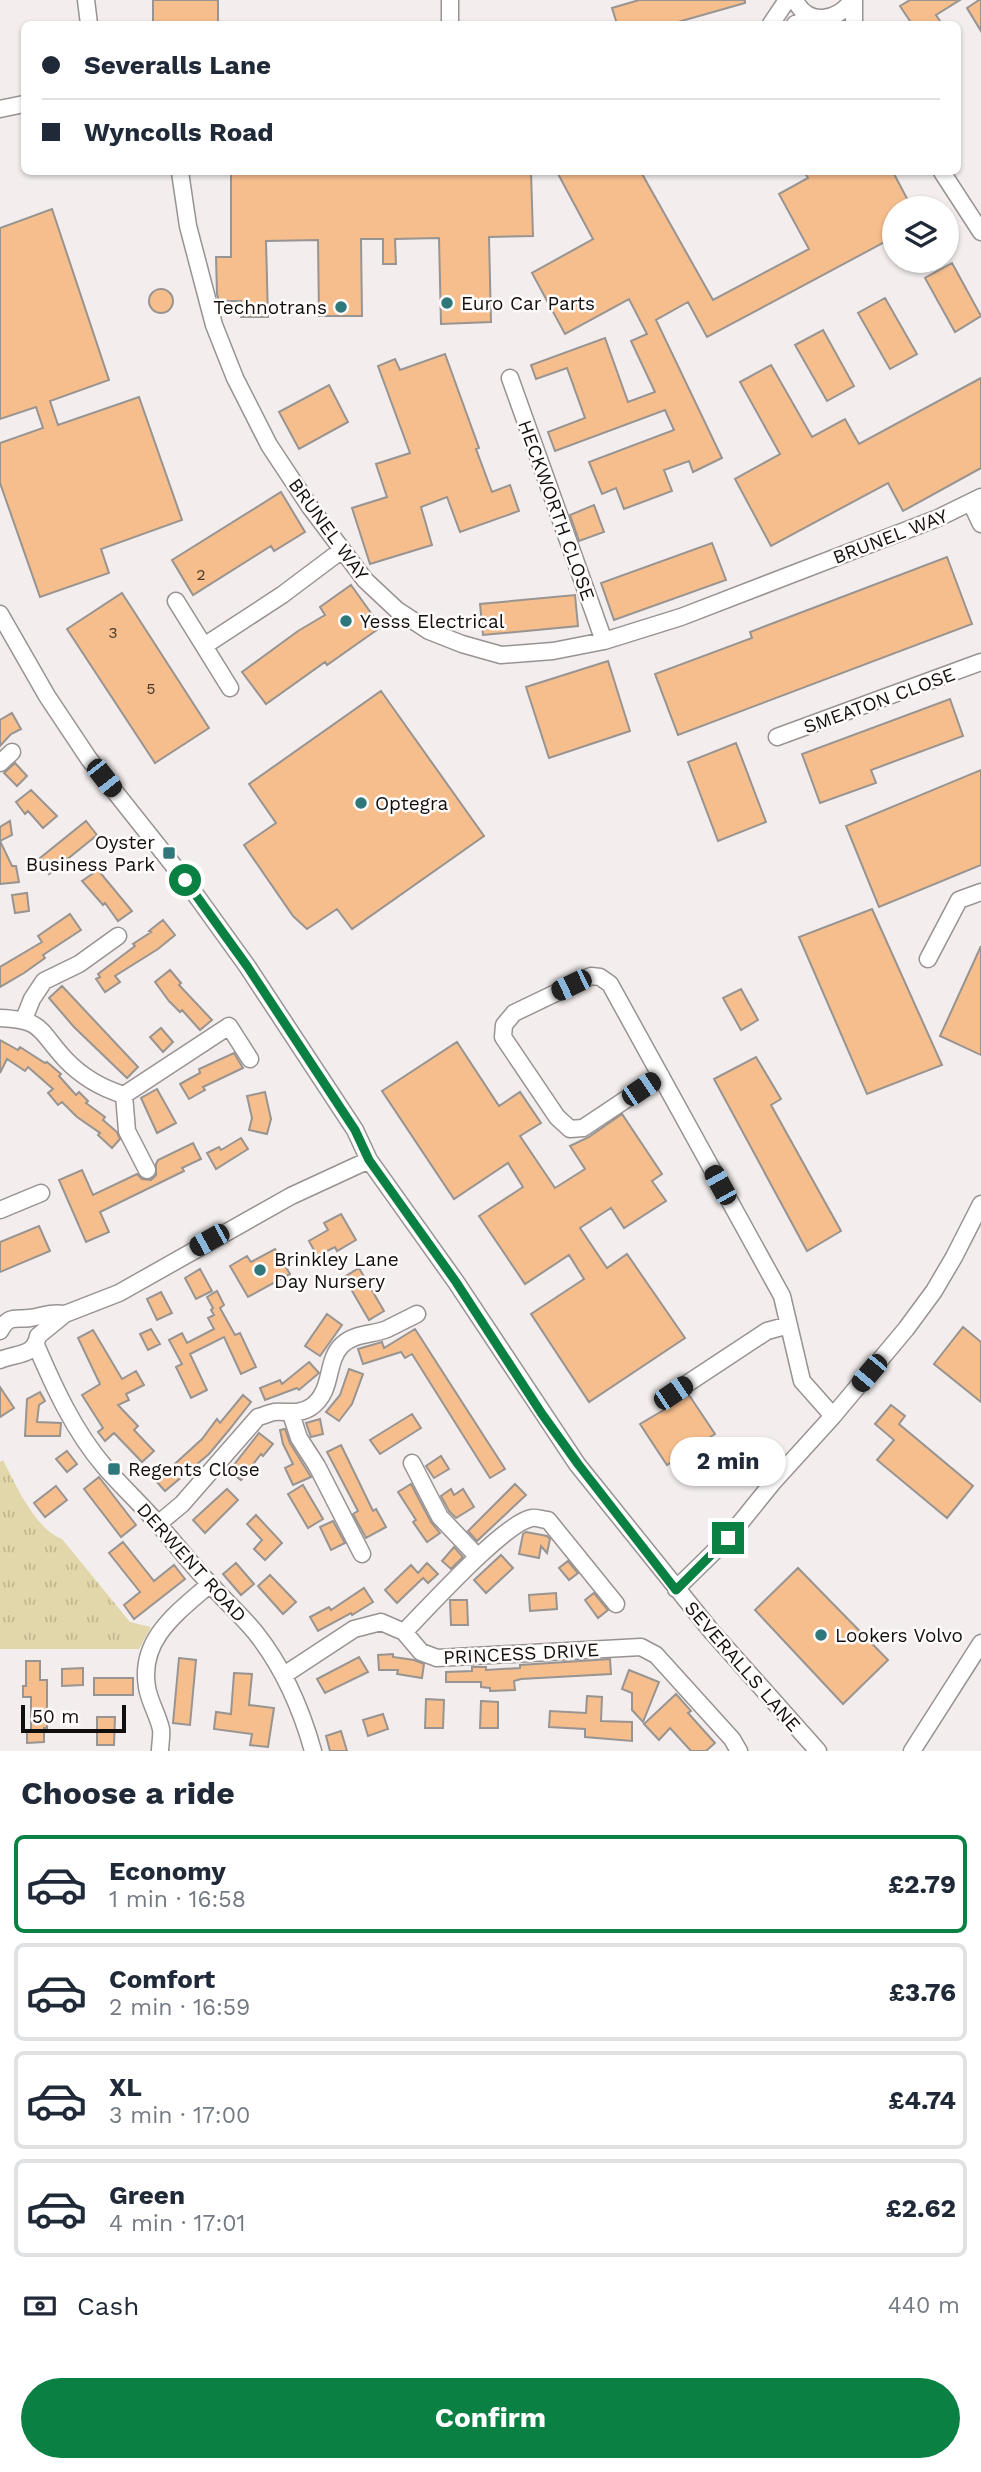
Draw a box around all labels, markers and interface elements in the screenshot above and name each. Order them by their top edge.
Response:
text: Severalls Lane [84,50,271,80]
text: Wyncolls Road [84,117,273,147]
map controls [882,196,959,273]
button: layers [882,196,959,273]
place label: Euro Car Parts [461,292,595,315]
marker: Euro Car Parts [439,295,455,311]
place label: Technotrans [213,296,327,319]
marker: Technotrans [333,299,349,315]
street label: HECKWORTH CLOSE [513,417,600,603]
street label: BRUNEL WAY [284,474,374,585]
street label: BRUNEL WAY [830,504,951,569]
house number: 2 [196,565,206,584]
place label: Yesss Electrical [360,610,505,633]
marker: Yesss Electrical [338,613,354,629]
house number: 3 [108,623,118,642]
street label: SMEATON CLOSE [800,662,958,739]
house number: 5 [146,679,156,698]
car [83,755,126,801]
place label: Optegra [375,792,448,815]
marker: Optegra [353,795,369,811]
place label: Oyster Business Park [26,831,155,876]
marker: Oyster Business Park [161,845,177,861]
route start [169,864,201,896]
car [548,966,595,1004]
car [618,1069,665,1109]
car [701,1162,740,1208]
car [186,1221,233,1259]
place label: Brinkley Lane Day Nursery [274,1248,399,1293]
marker: Brinkley Lane Day Nursery [252,1262,268,1278]
car [848,1350,891,1396]
car [650,1373,697,1413]
callout: 2 min [670,1436,786,1486]
text: 2 min [697,1448,759,1475]
place label: Regents Close [128,1458,260,1481]
marker: Regents Close [106,1461,122,1477]
street label: DERWENT ROAD [132,1498,251,1627]
route end [712,1522,744,1554]
street label: SEVERALLS LANE [680,1596,806,1736]
place label: Lookers Volvo [835,1624,963,1647]
marker: Lookers Volvo [813,1627,829,1643]
street label: PRINCESS DRIVE [442,1638,600,1669]
scale bar [21,1702,126,1734]
text: 50 m [32,1705,79,1728]
text: Choose a ride [21,1774,235,1812]
icon: car [25,1853,88,1916]
text: Economy [109,1856,226,1886]
text: £2.79 [888,1869,956,1899]
text: 1 min · 16:58 [109,1886,246,1913]
icon: car [25,1961,88,2024]
text: Comfort [109,1964,215,1994]
text: £3.76 [889,1977,956,2007]
text: 2 min · 16:59 [109,1994,250,2021]
icon: car [25,2069,88,2132]
text: XL [109,2072,142,2102]
text: £4.74 [888,2085,956,2115]
text: 3 min · 17:00 [109,2102,250,2129]
icon: car [25,2177,88,2240]
text: Green [109,2180,185,2210]
text: £2.62 [885,2193,956,2223]
text: 4 min · 17:01 [109,2210,246,2237]
icon: cash [21,2287,59,2325]
text: Cash [77,2291,139,2321]
text: 440 m [888,2292,960,2319]
button: Confirm [21,2378,960,2458]

